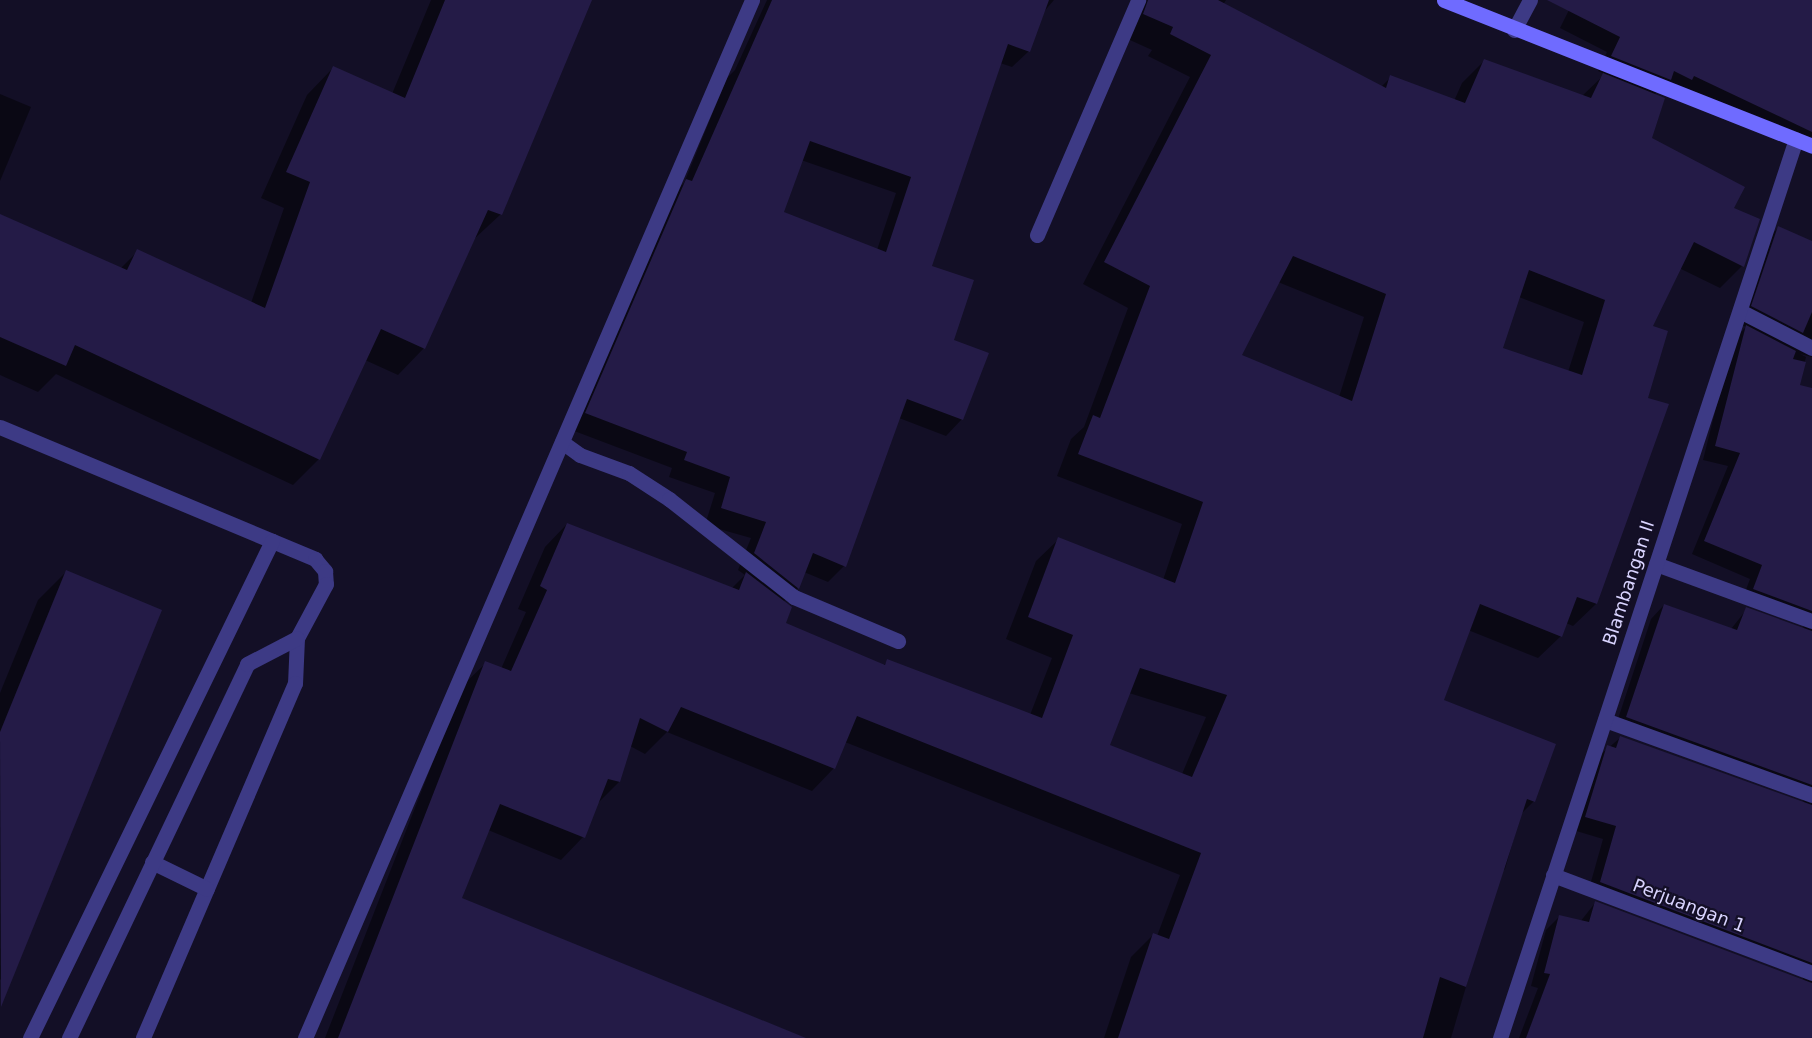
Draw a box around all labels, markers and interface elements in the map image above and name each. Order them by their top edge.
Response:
street label: Blambangan II [1599,518,1659,648]
street label: Perjuangan 1 [1630,875,1748,937]

